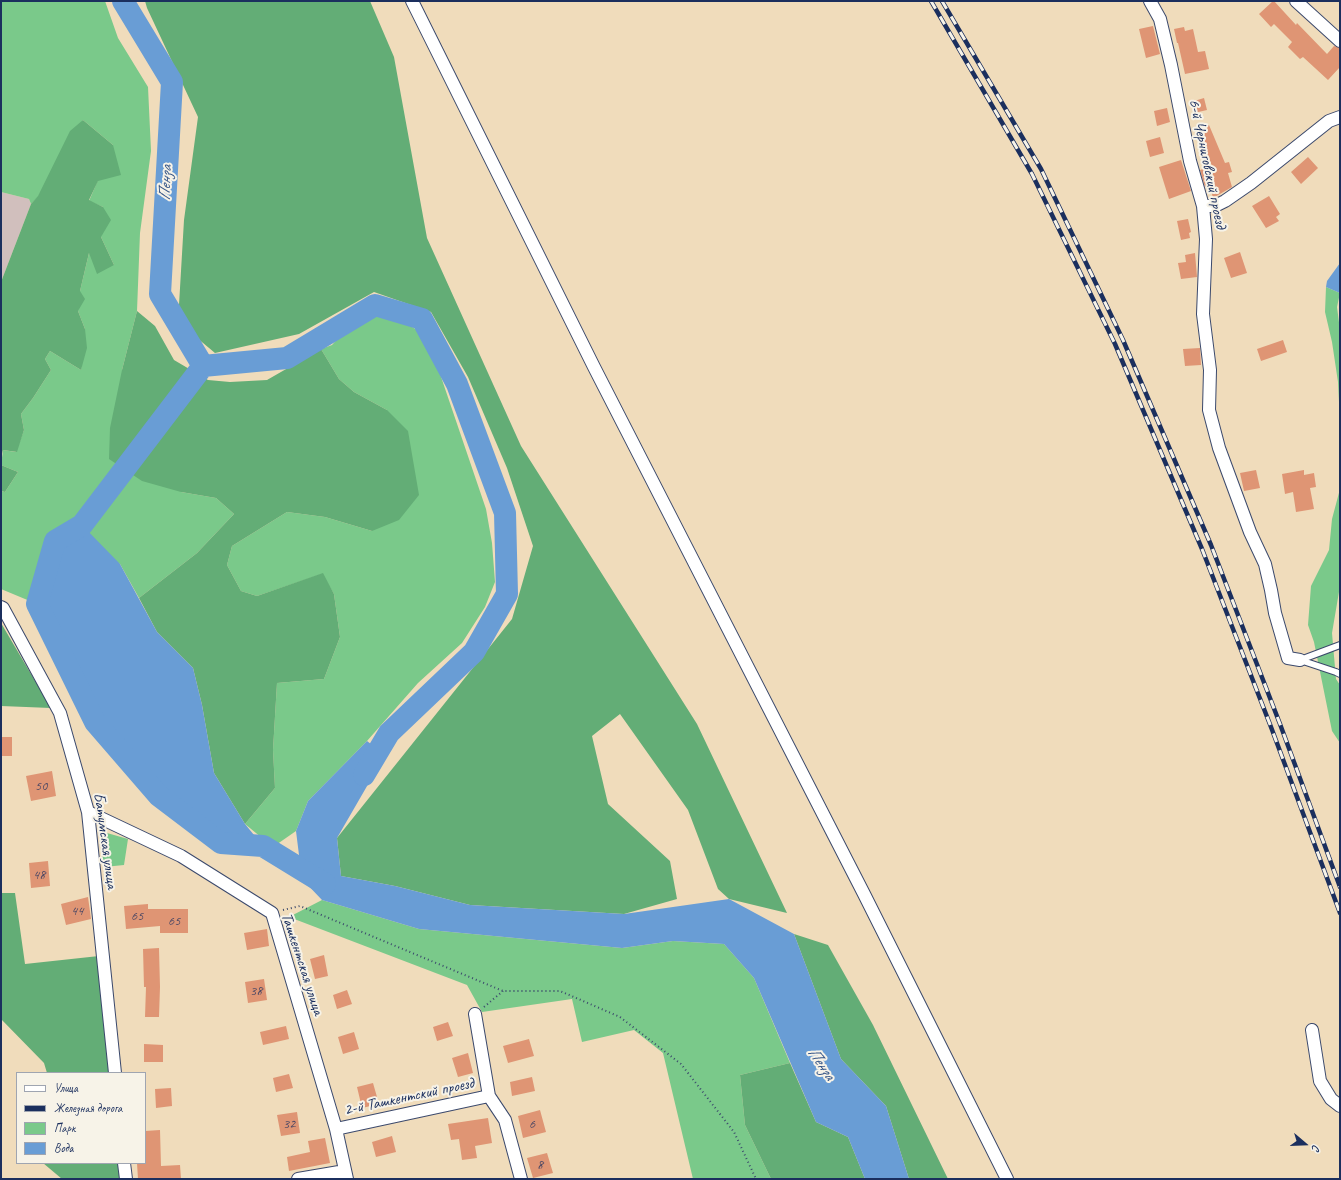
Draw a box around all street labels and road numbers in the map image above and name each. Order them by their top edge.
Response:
street label: 6-й Черниговский проезд [1184,97,1230,231]
street label: Батумская улица [89,792,121,890]
street label: Ташкентская улица [276,910,328,1018]
street label: 2-й Ташкентский проезд [342,1074,476,1120]

